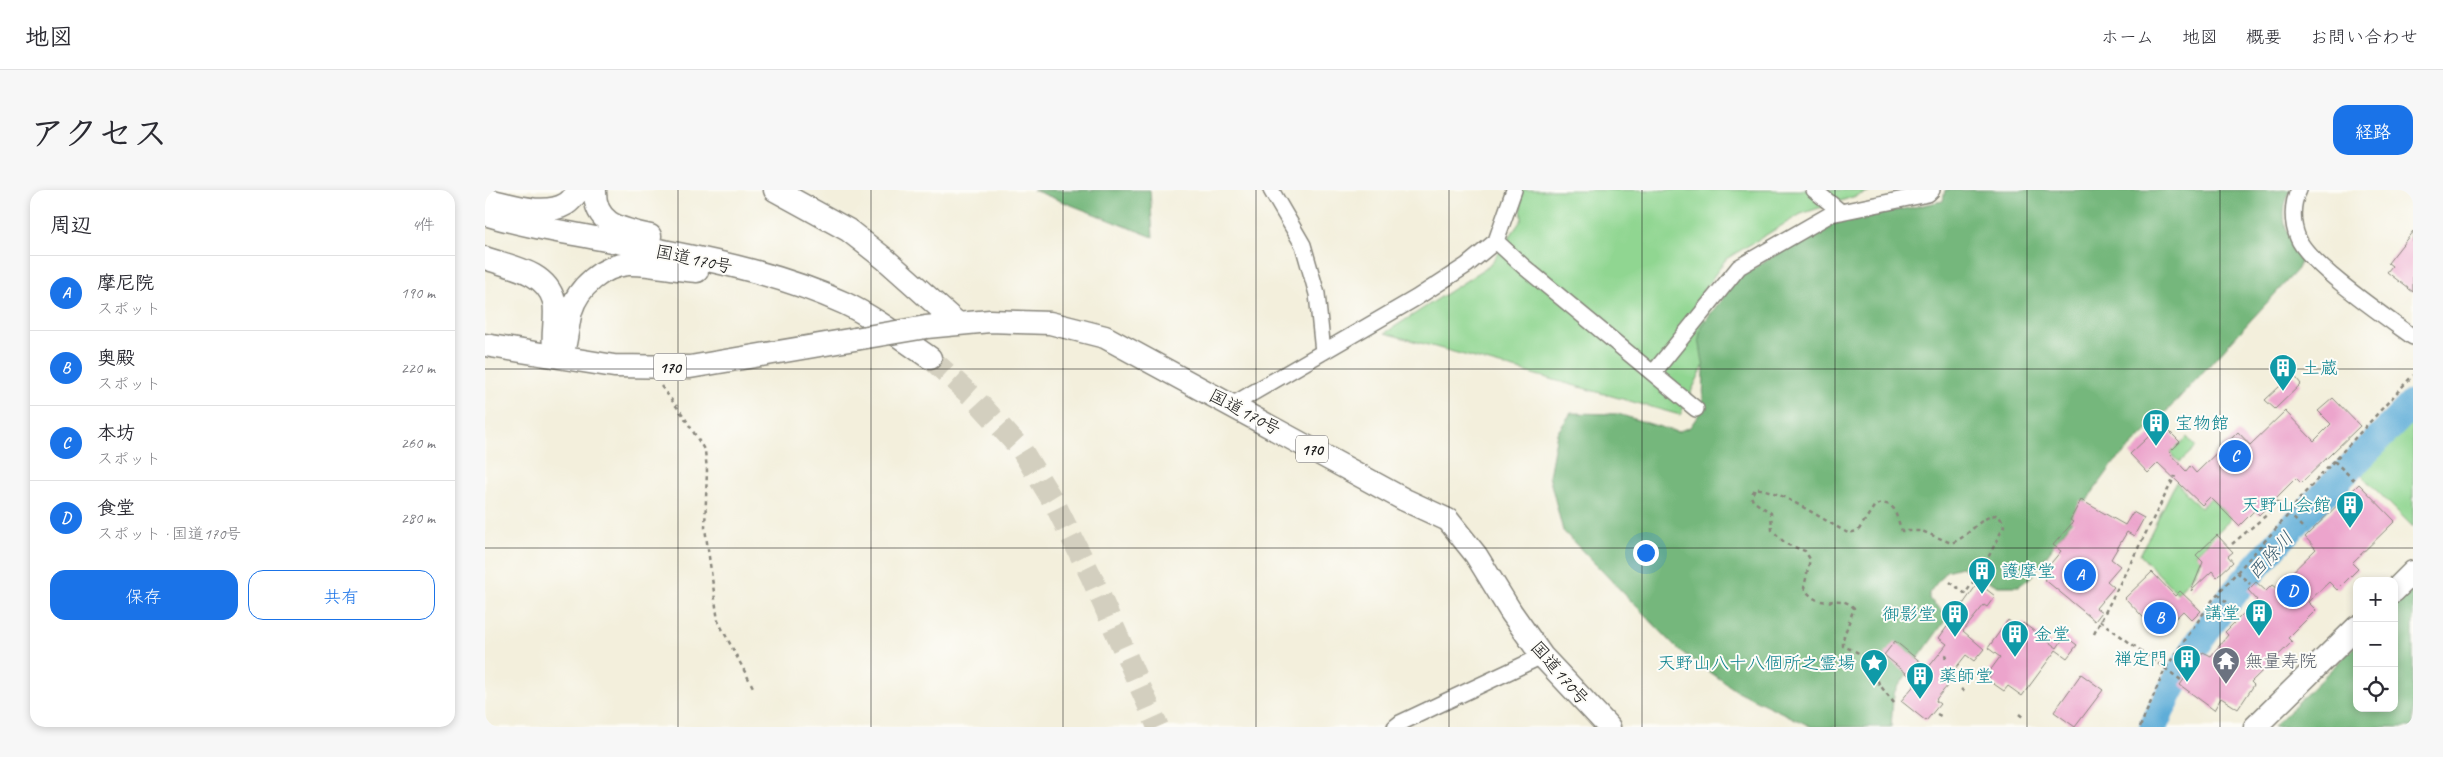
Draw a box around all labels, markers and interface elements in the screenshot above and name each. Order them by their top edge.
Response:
text: 地図 [25,22,73,52]
text: ホーム [2101,26,2154,48]
text: 地図 [2182,26,2218,48]
text: 概要 [2246,26,2282,48]
text: お問い合わせ [2310,26,2418,48]
button: 経路 [2333,105,2413,155]
text: アクセス [30,111,168,156]
text: 周辺 [50,212,92,238]
text: 4件 [412,215,435,235]
street label: 国道170号 [653,240,735,278]
text: 摩尼院 [97,271,154,295]
text: A [62,283,70,303]
text: 190 m [401,283,435,303]
text: スポット [97,299,161,319]
text: 奥殿 [97,346,135,370]
road number: 170 [654,353,686,380]
building icon: 土蔵 [2268,353,2298,392]
place label: 土蔵 [2302,357,2338,379]
text: B [62,358,70,378]
text: 220 m [401,358,435,378]
text: スポット [97,374,161,394]
street label: 国道170号 [1205,384,1285,440]
building icon: 宝物館 [2141,408,2171,447]
place label: 宝物館 [2175,412,2229,434]
text: 本坊 [97,421,135,445]
text: C [62,433,70,453]
text: 260 m [401,433,435,453]
road number: 170 [1296,435,1328,462]
pin: C [2219,437,2251,475]
text: スポット [97,449,161,469]
building icon: 天野山会館 [2335,490,2365,529]
place label: 天野山会館 [2241,494,2331,516]
text: 食堂 [97,496,135,520]
text: D [61,508,71,528]
text: 280 m [401,508,435,528]
text: スポット · 国道170号 [97,524,241,544]
water label: 西除川 [2243,527,2299,585]
your location [1633,540,1659,566]
building icon: 護摩堂 [1967,556,1997,595]
pin: A [2064,556,2096,594]
place label: 護摩堂 [2001,560,2055,582]
button: 保存 [50,570,238,620]
button: 共有 [248,570,435,620]
pin: D [2277,572,2309,610]
map controls [2353,577,2398,712]
button: + [2353,577,2398,622]
building icon: 講堂 [2244,598,2274,637]
building icon: 御影堂 [1940,599,1970,638]
pin: B [2144,599,2176,637]
place label: 講堂 [2204,602,2240,624]
place label: 御影堂 [1882,603,1936,625]
building icon: 金堂 [2000,619,2030,658]
button: − [2353,622,2398,667]
place label: 金堂 [2034,623,2070,645]
street label: 国道170号 [1526,636,1594,710]
building icon: 禅定門 [2172,644,2202,683]
temple icon: 無量寿院 [2211,646,2241,685]
place icon: 天野山八十八個所之霊場 [1859,648,1889,687]
place label: 禅定門 [2114,648,2168,670]
place label: 無量寿院 [2245,650,2317,672]
place label: 天野山八十八個所之霊場 [1657,652,1855,674]
building icon: 薬師堂 [1905,661,1935,700]
place label: 薬師堂 [1939,665,1993,687]
button: locate [2353,667,2398,712]

